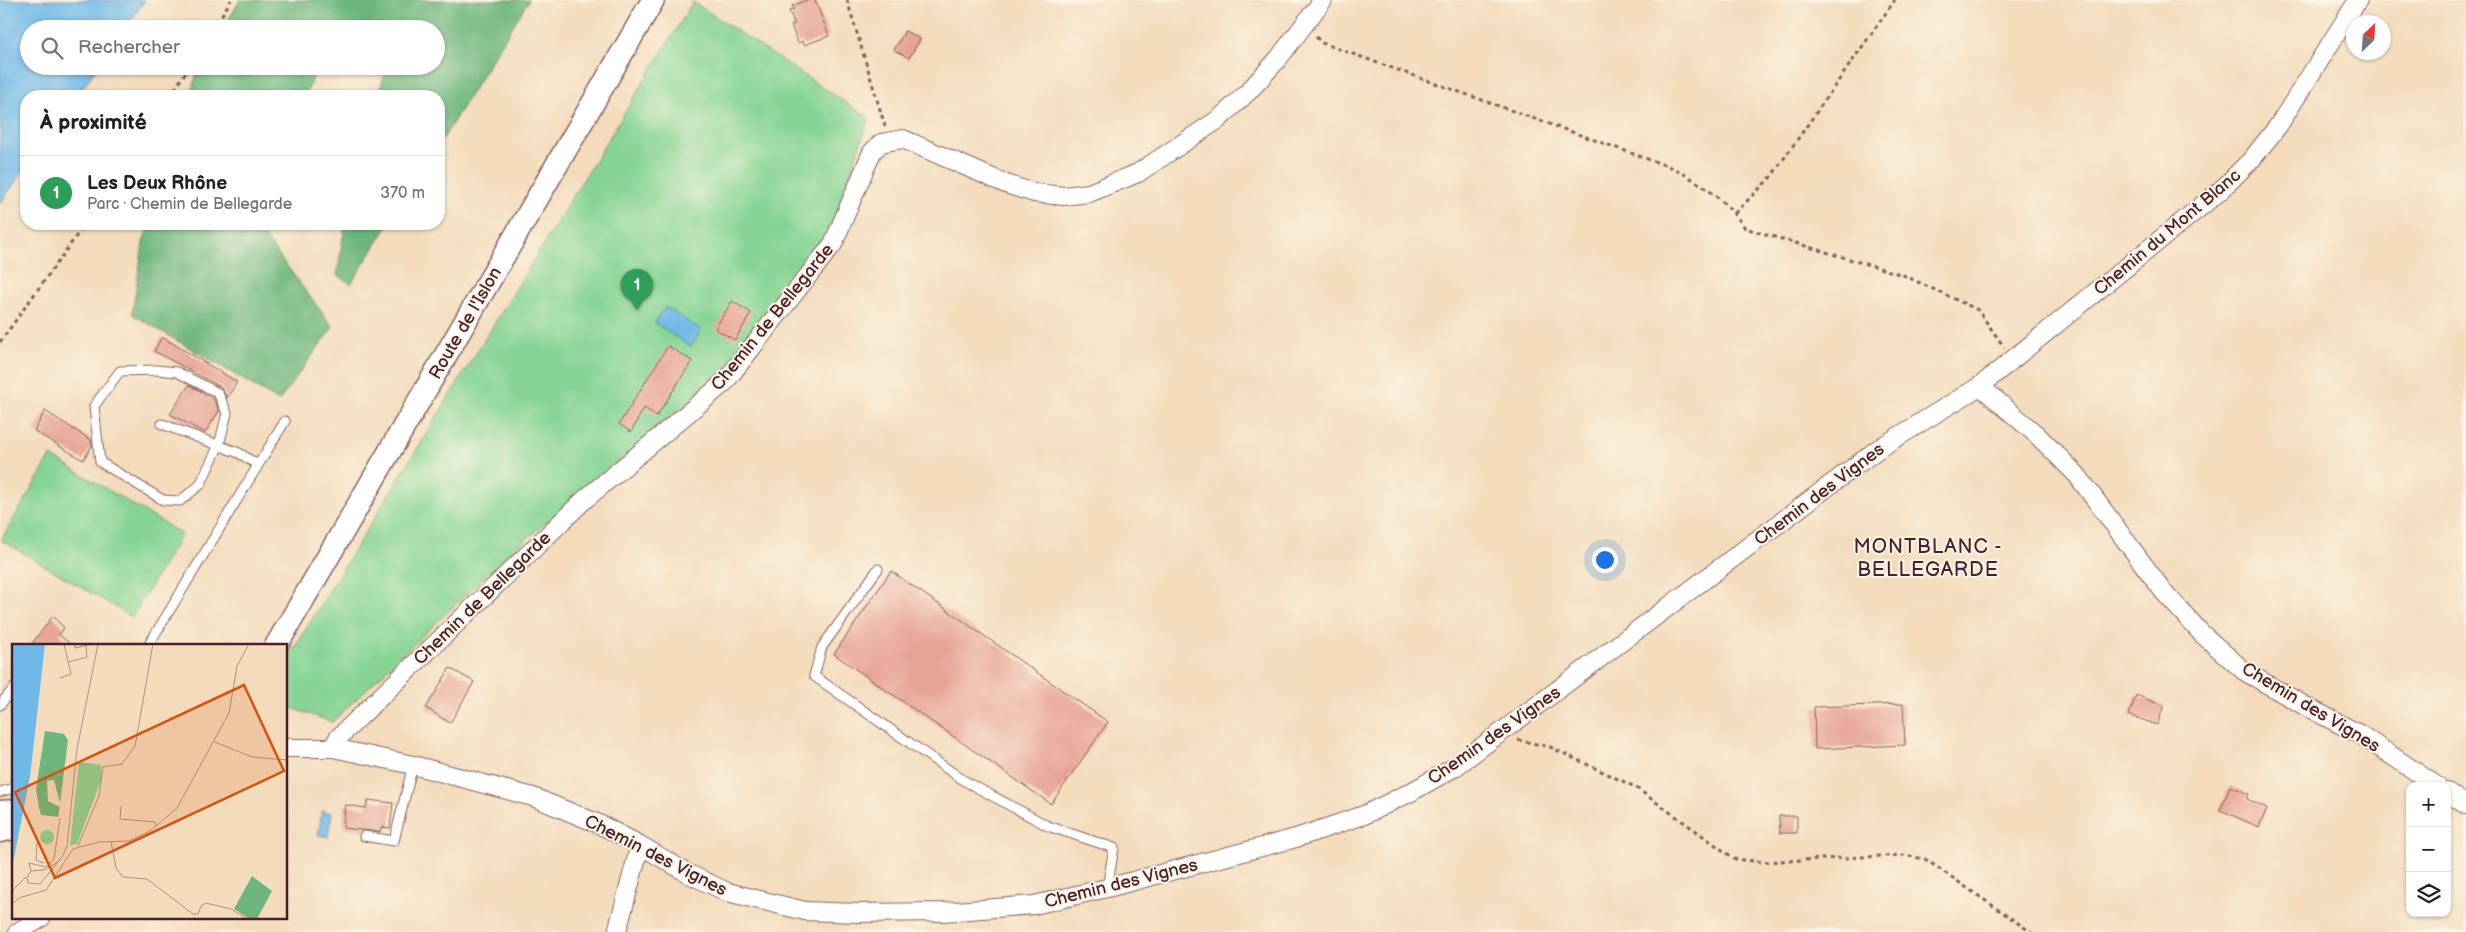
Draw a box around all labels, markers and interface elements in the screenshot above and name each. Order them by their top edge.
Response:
north arrow [2346,15,2391,60]
search box [20,20,445,75]
icon: search [38,34,66,62]
text: Rechercher [78,36,180,59]
text: À proximité [40,110,147,135]
street label: Chemin du Mont Blanc [2090,165,2245,300]
text: Les Deux Rhône [87,172,227,195]
text: 1 [53,184,59,203]
text: 370 m [380,184,425,203]
text: Parc · Chemin de Bellegarde [87,195,292,214]
street label: Chemin de Bellegarde [707,239,838,395]
street label: Route de l'Islon [425,263,506,383]
pin: 1 [621,269,653,310]
street label: Chemin des Vignes [1750,439,1888,550]
street label: Chemin de Bellegarde [409,527,556,669]
district label: MONTBLANC - BELLEGARDE [1853,535,2003,582]
your location [1592,547,1618,573]
inset map [12,644,288,920]
street label: Chemin des Vignes [2238,658,2384,757]
street label: Chemin des Vignes [1424,682,1565,789]
map controls [2406,782,2451,917]
button: + [2406,782,2451,827]
street label: Chemin des Vignes [581,810,731,901]
button: − [2406,827,2451,872]
street label: Chemin des Vignes [1042,854,1200,913]
button: layers [2406,872,2451,917]

